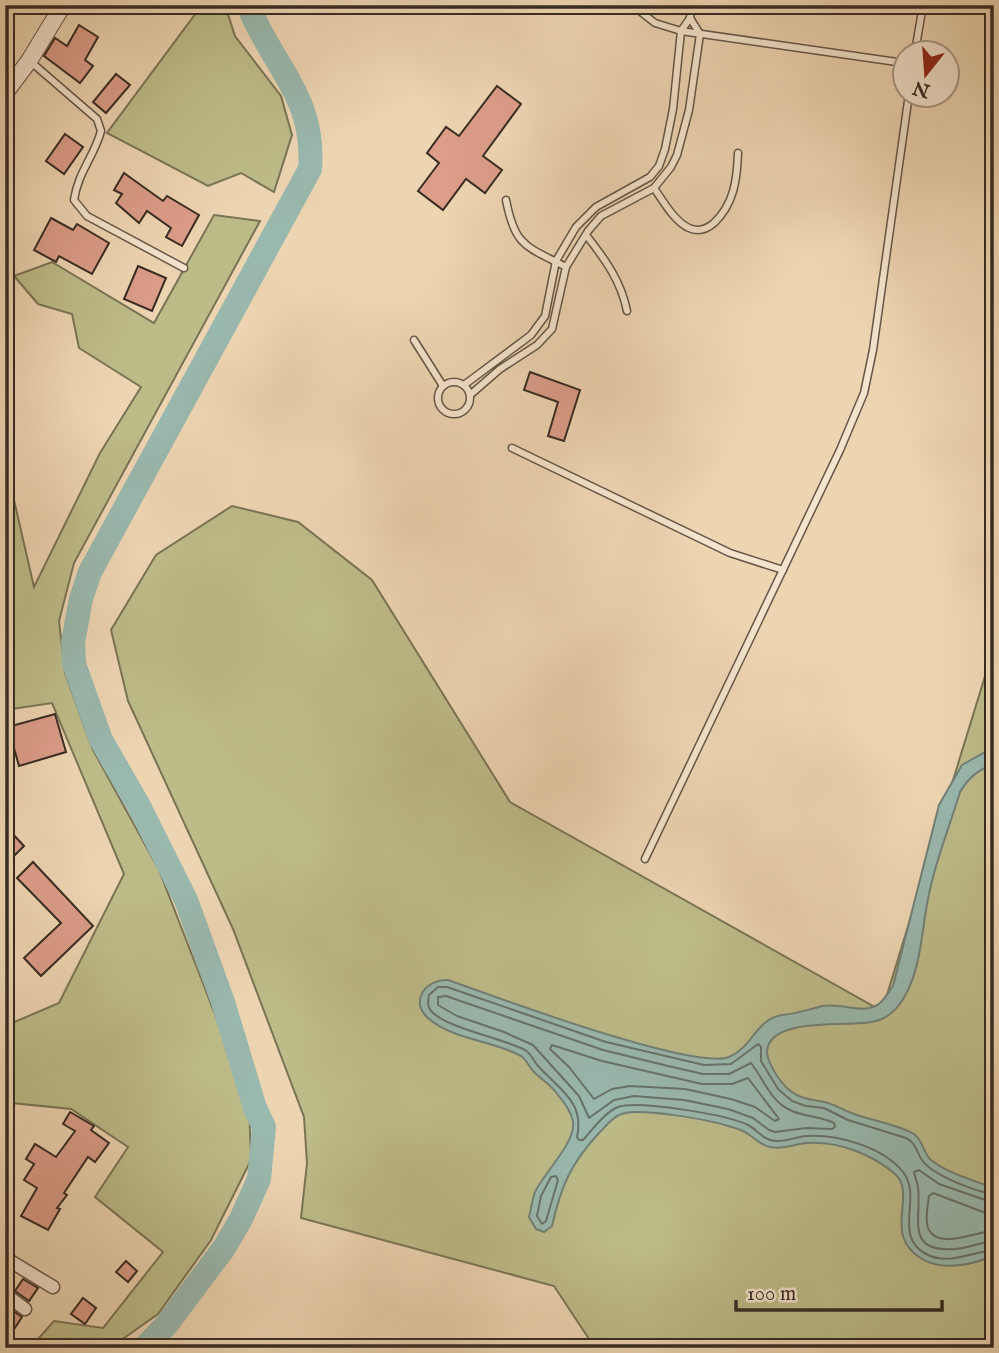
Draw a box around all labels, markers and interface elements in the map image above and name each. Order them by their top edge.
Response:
north arrow [890,38,960,108]
text: N [910,74,934,103]
scale bar [736,1269,943,1313]
text: 100 m [747,1281,796,1308]

